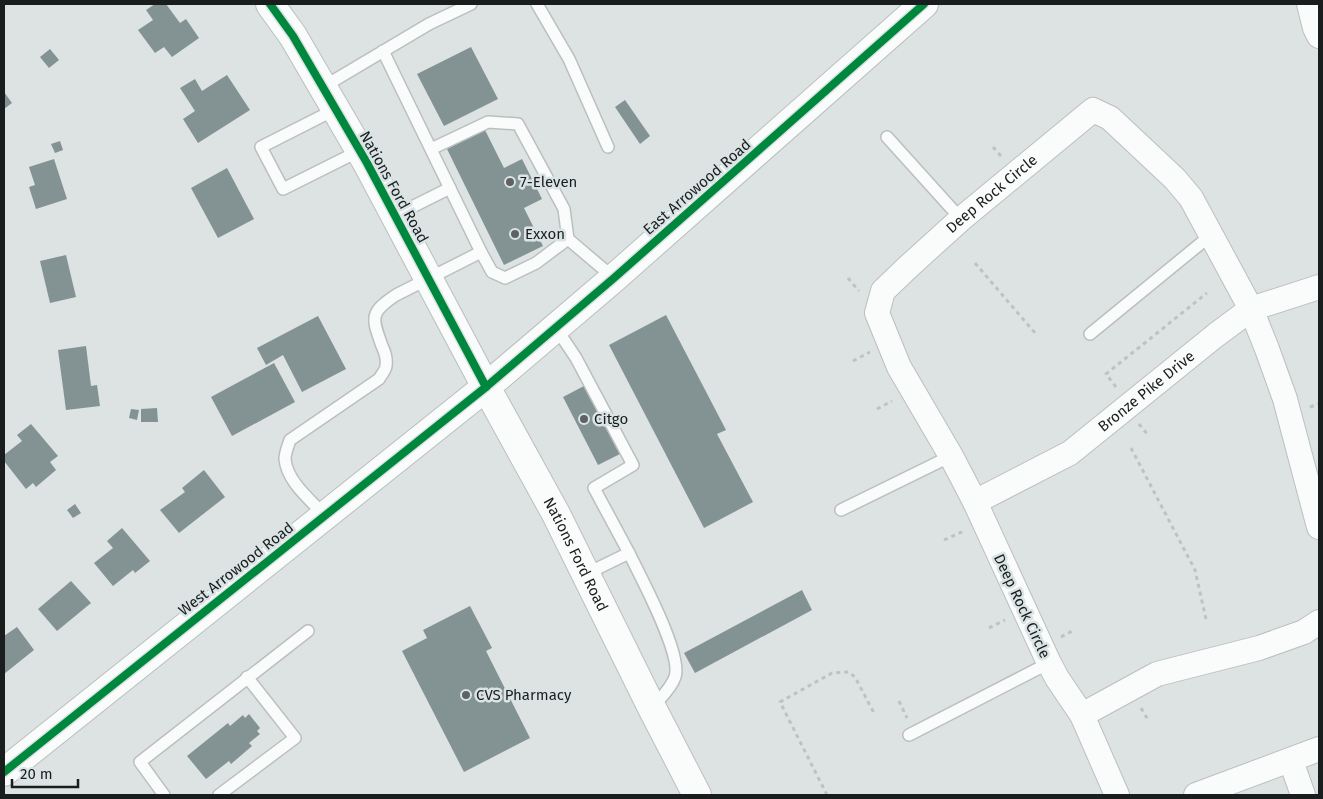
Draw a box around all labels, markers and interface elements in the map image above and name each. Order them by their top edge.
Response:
street label: Nations Ford Road [356,128,432,246]
street label: East Arrowood Road [640,135,754,239]
street label: Deep Rock Circle [942,151,1041,237]
place label: 7-Eleven [520,173,577,191]
marker: 7-Eleven [504,176,516,188]
place label: Exxon [525,225,565,243]
marker: Exxon [509,228,521,240]
street label: Bronze Pike Drive [1095,347,1198,436]
place label: Citgo [594,410,628,428]
marker: Citgo [578,413,590,425]
street label: Nations Ford Road [540,494,612,614]
street label: West Arrowood Road [175,518,297,620]
street label: Deep Rock Circle [990,551,1054,661]
place label: CVS Pharmacy [476,686,572,704]
marker: CVS Pharmacy [460,689,472,701]
scale bar [12,756,79,788]
text: 20 m [20,765,53,783]

